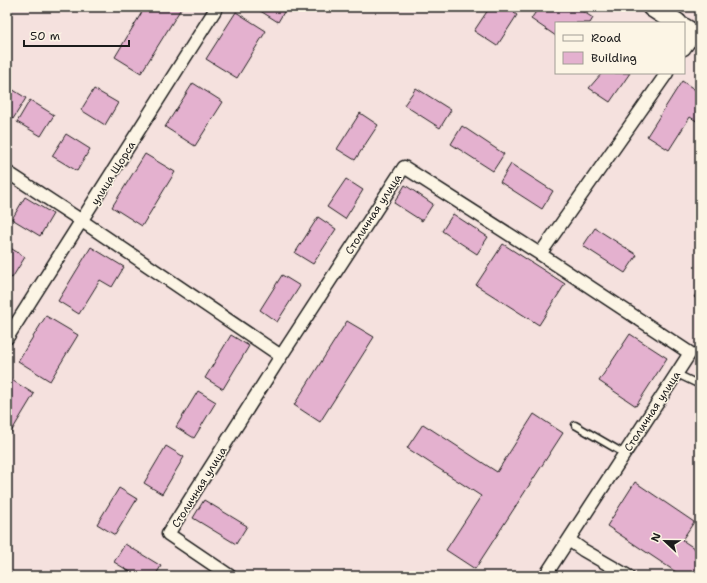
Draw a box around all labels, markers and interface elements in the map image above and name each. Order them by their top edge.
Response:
scale bar [24,22,129,48]
legend [555,22,685,74]
text: 50 m [30,28,60,44]
text: Road [591,30,622,46]
text: Building [591,50,637,66]
street label: улица Щорса [88,138,139,208]
street label: Столичная улица [342,171,405,257]
street label: Столичная улица [621,368,684,454]
street label: Столичная улица [168,444,231,531]
north arrow [645,521,685,561]
text: N [648,530,665,544]

